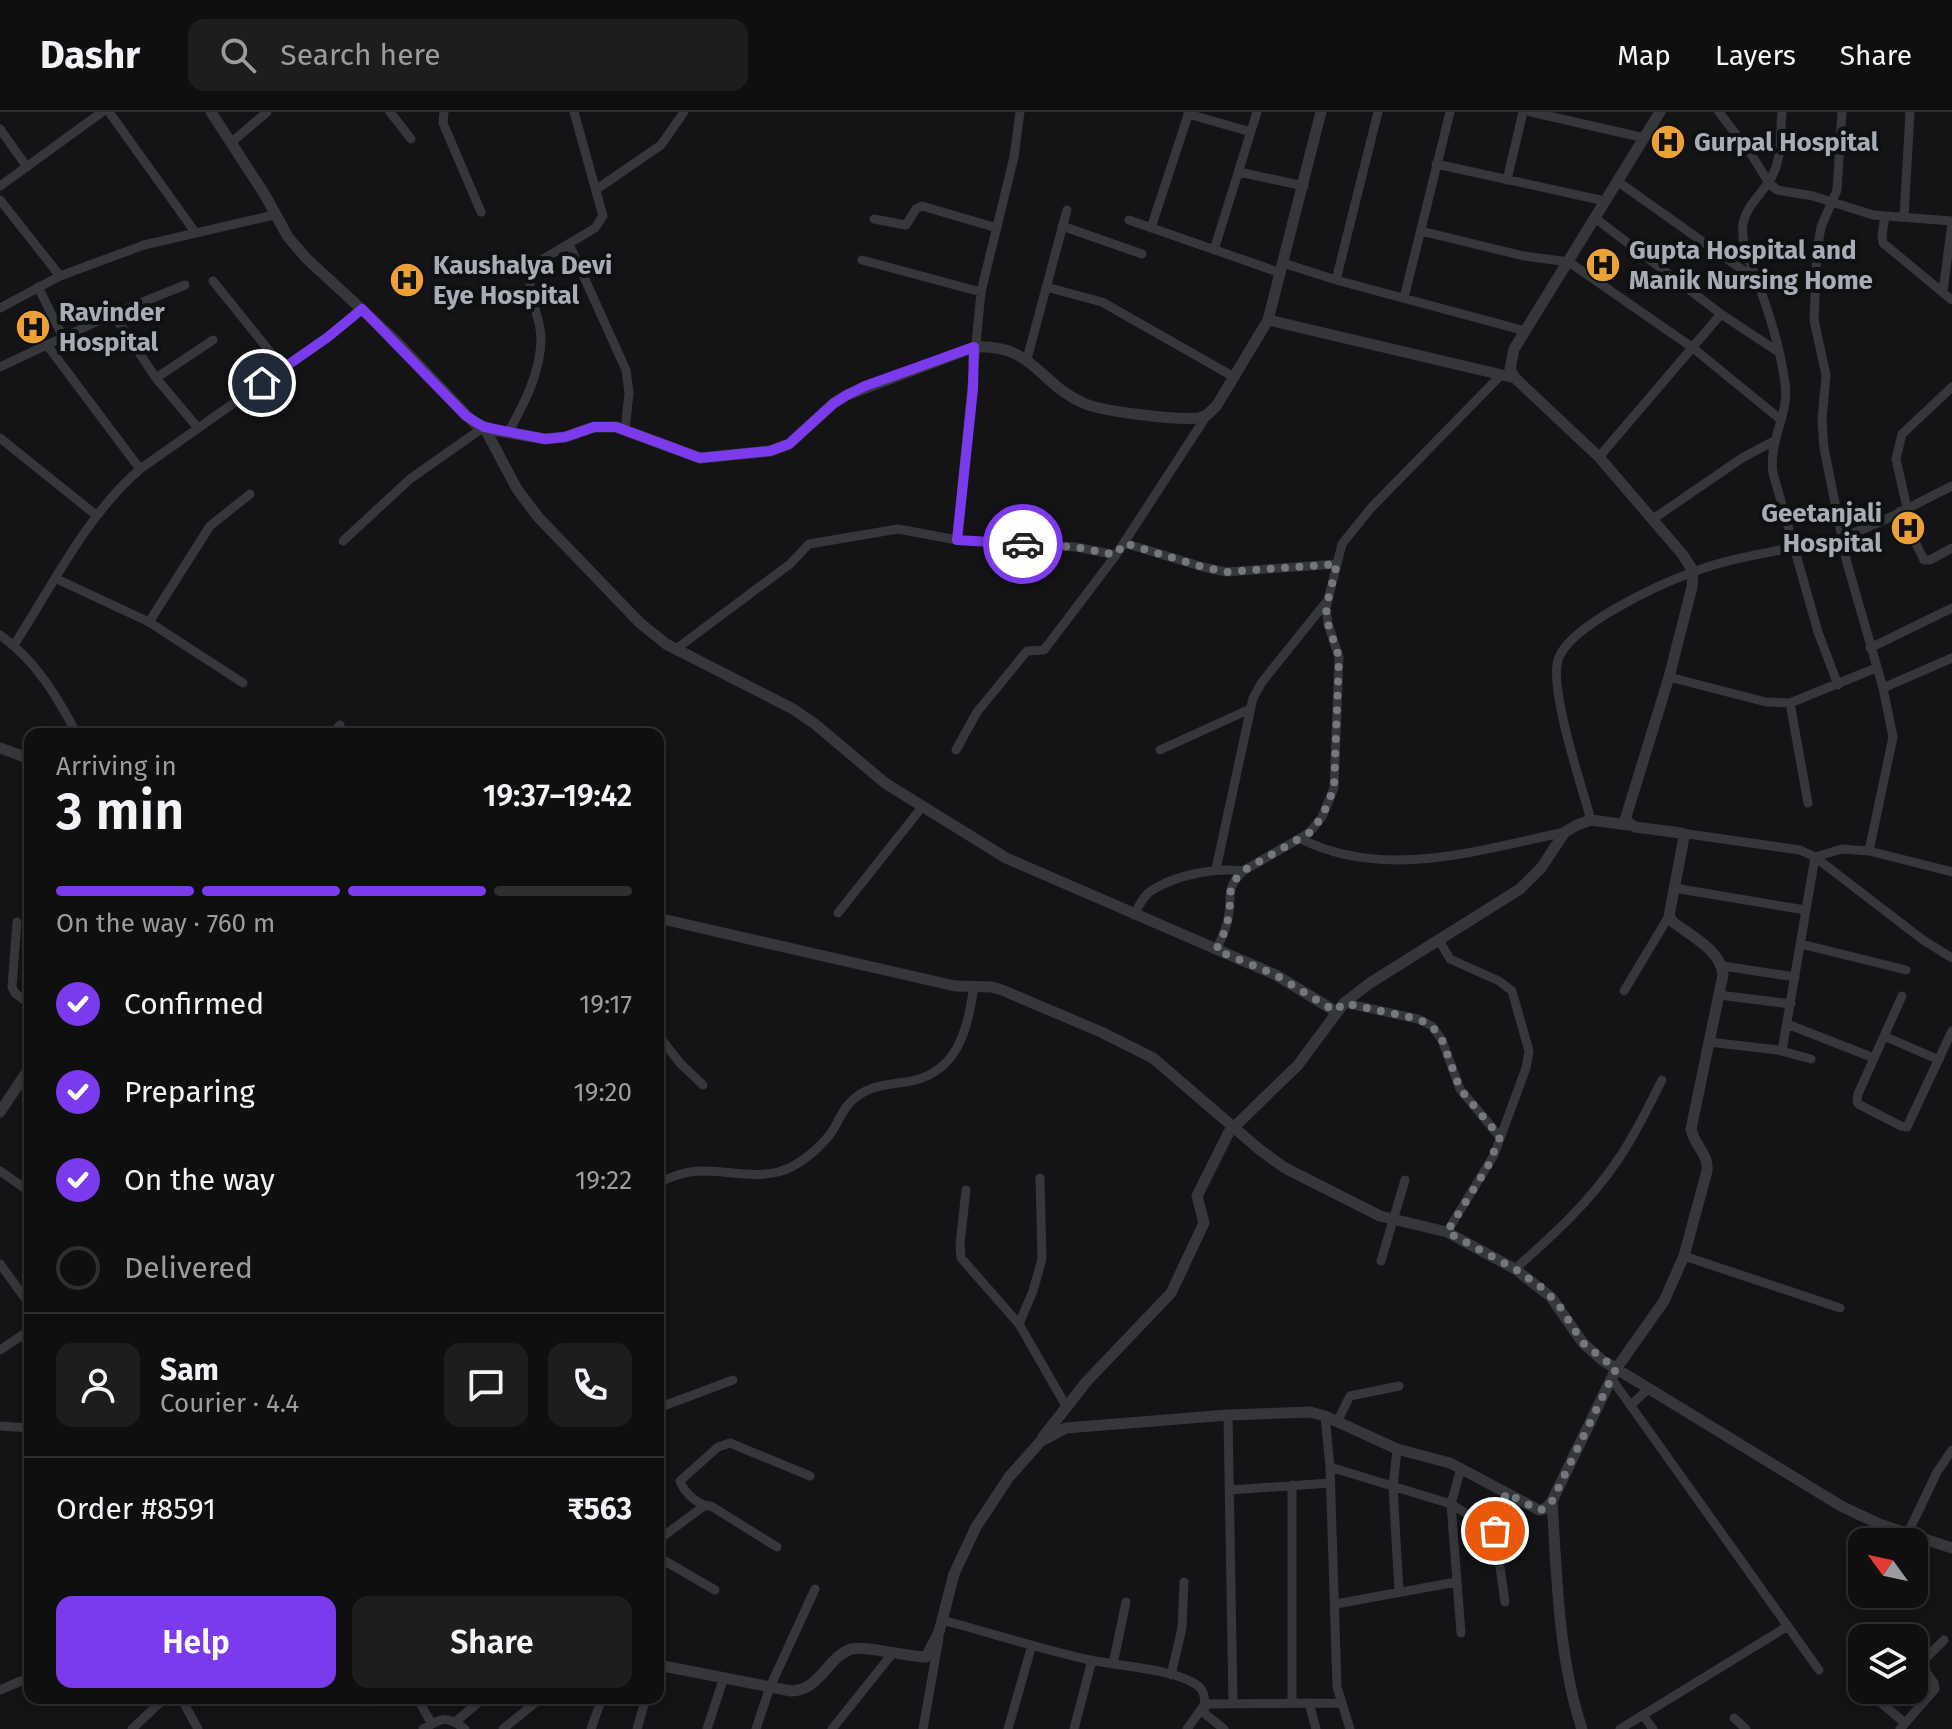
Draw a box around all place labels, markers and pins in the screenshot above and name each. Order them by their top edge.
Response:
hospital icon: Gurpal Hospital [1649,123,1687,161]
place label: Gurpal Hospital [1694,127,1879,158]
place label: Gupta Hospital and Manik Nursing Home [1629,235,1873,296]
hospital icon: Gupta Hospital and Manik Nursing Home [1584,246,1622,284]
place label: Kaushalya Devi Eye Hospital [433,250,612,311]
hospital icon: Kaushalya Devi Eye Hospital [388,261,426,299]
place label: Ravinder Hospital [59,297,165,358]
hospital icon: Ravinder Hospital [14,308,52,346]
pin [228,349,296,417]
place label: Geetanjali Hospital [1761,498,1882,559]
hospital icon: Geetanjali Hospital [1889,509,1927,547]
pin [1461,1497,1529,1565]

